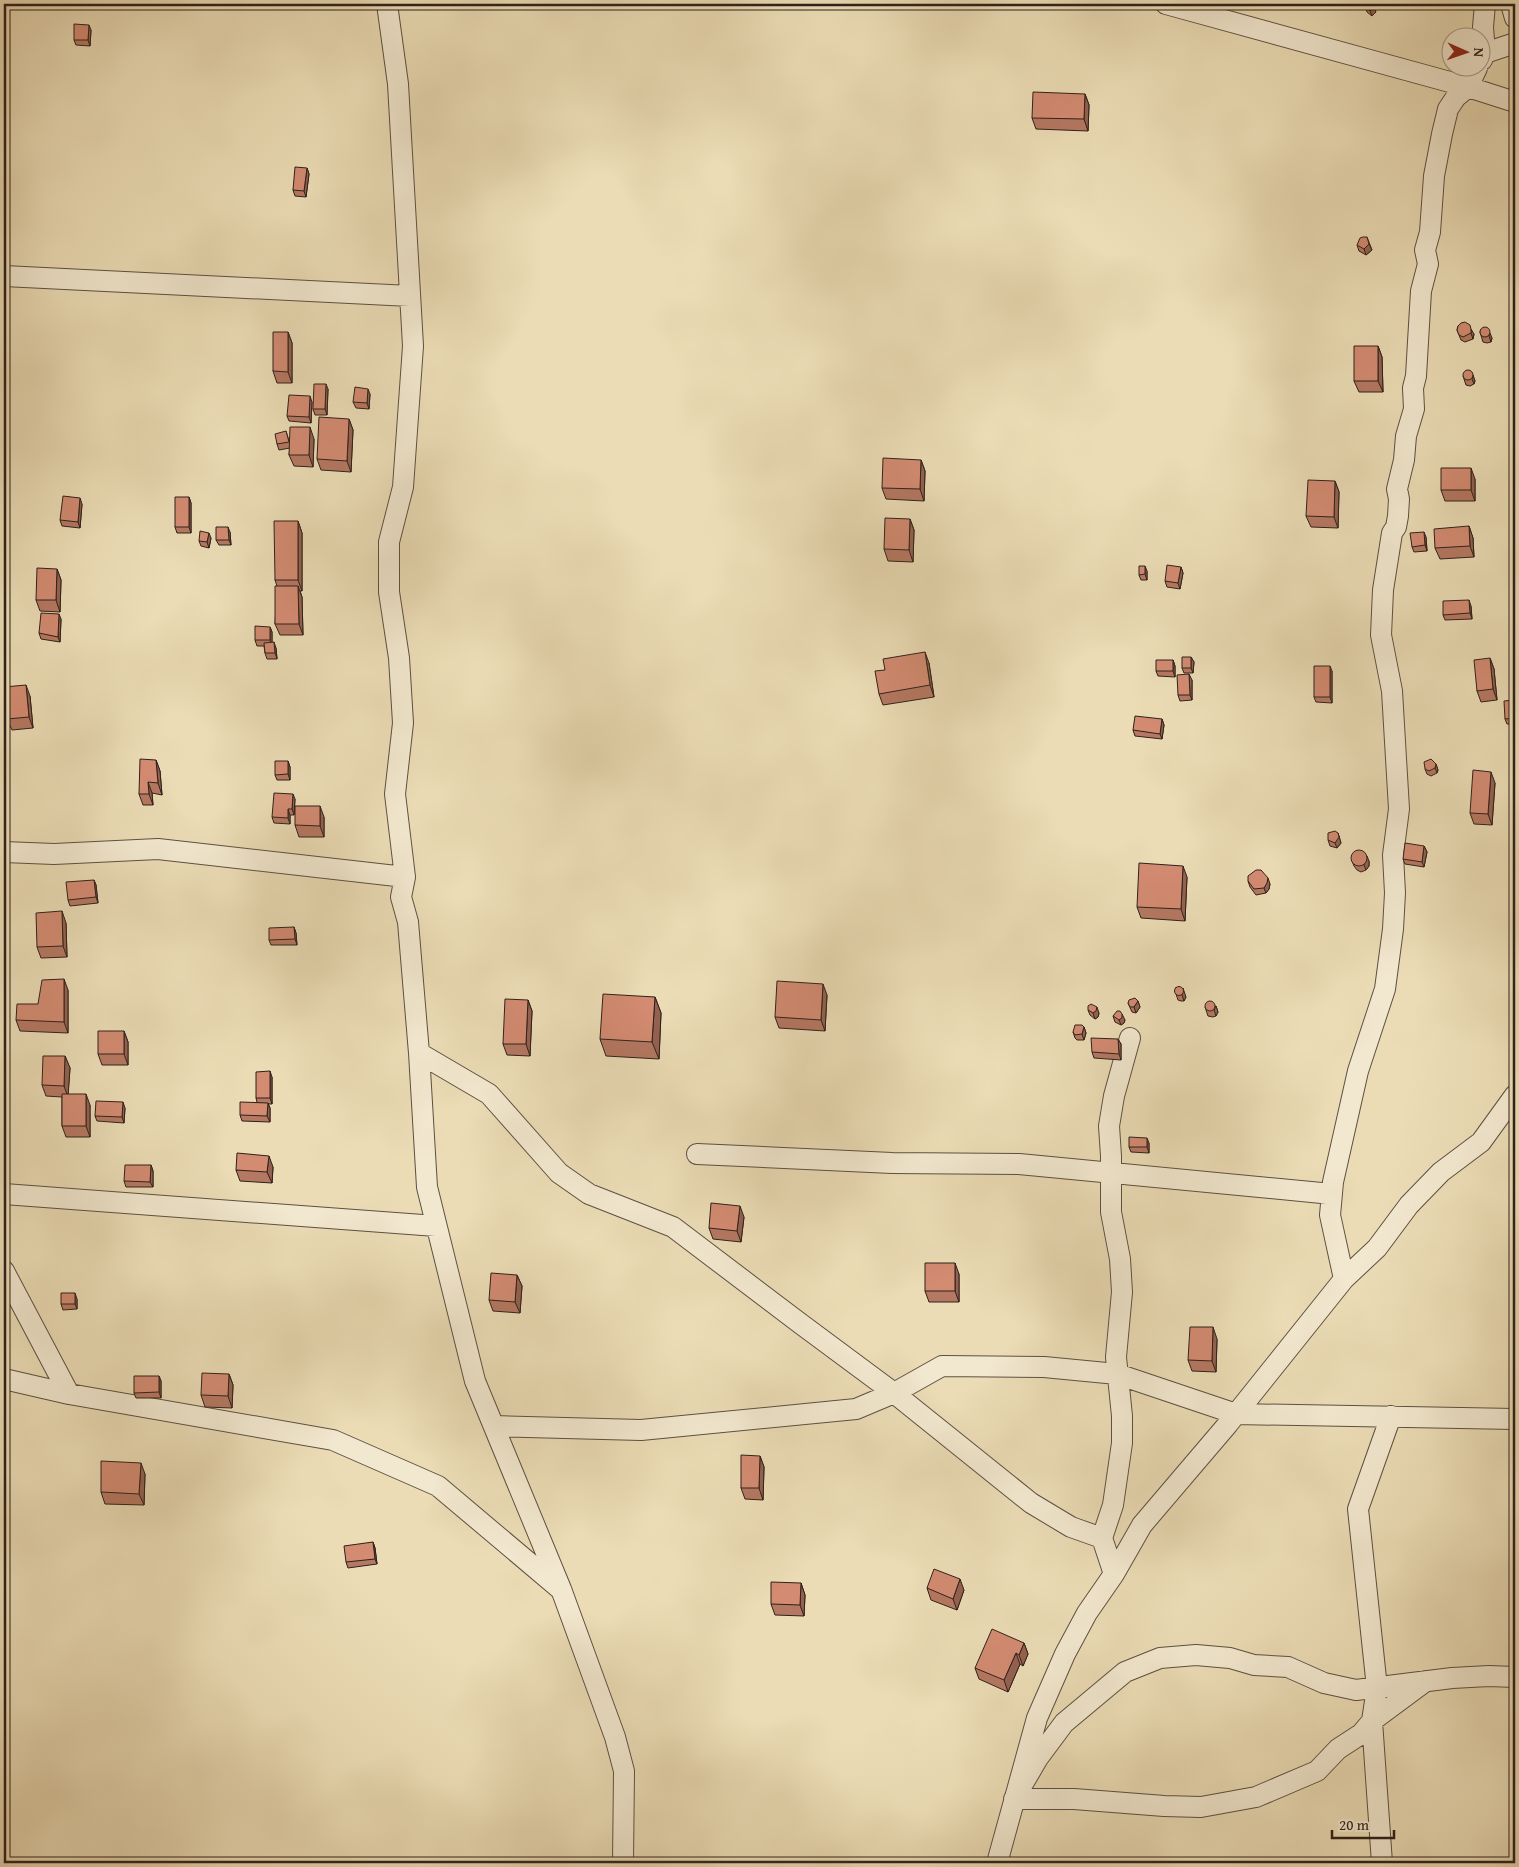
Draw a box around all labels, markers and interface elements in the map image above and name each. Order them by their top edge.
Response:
north arrow [1442,28,1492,78]
text: N [1469,47,1489,58]
scale bar [1332,1807,1394,1839]
text: 20 m [1339,1814,1370,1835]

